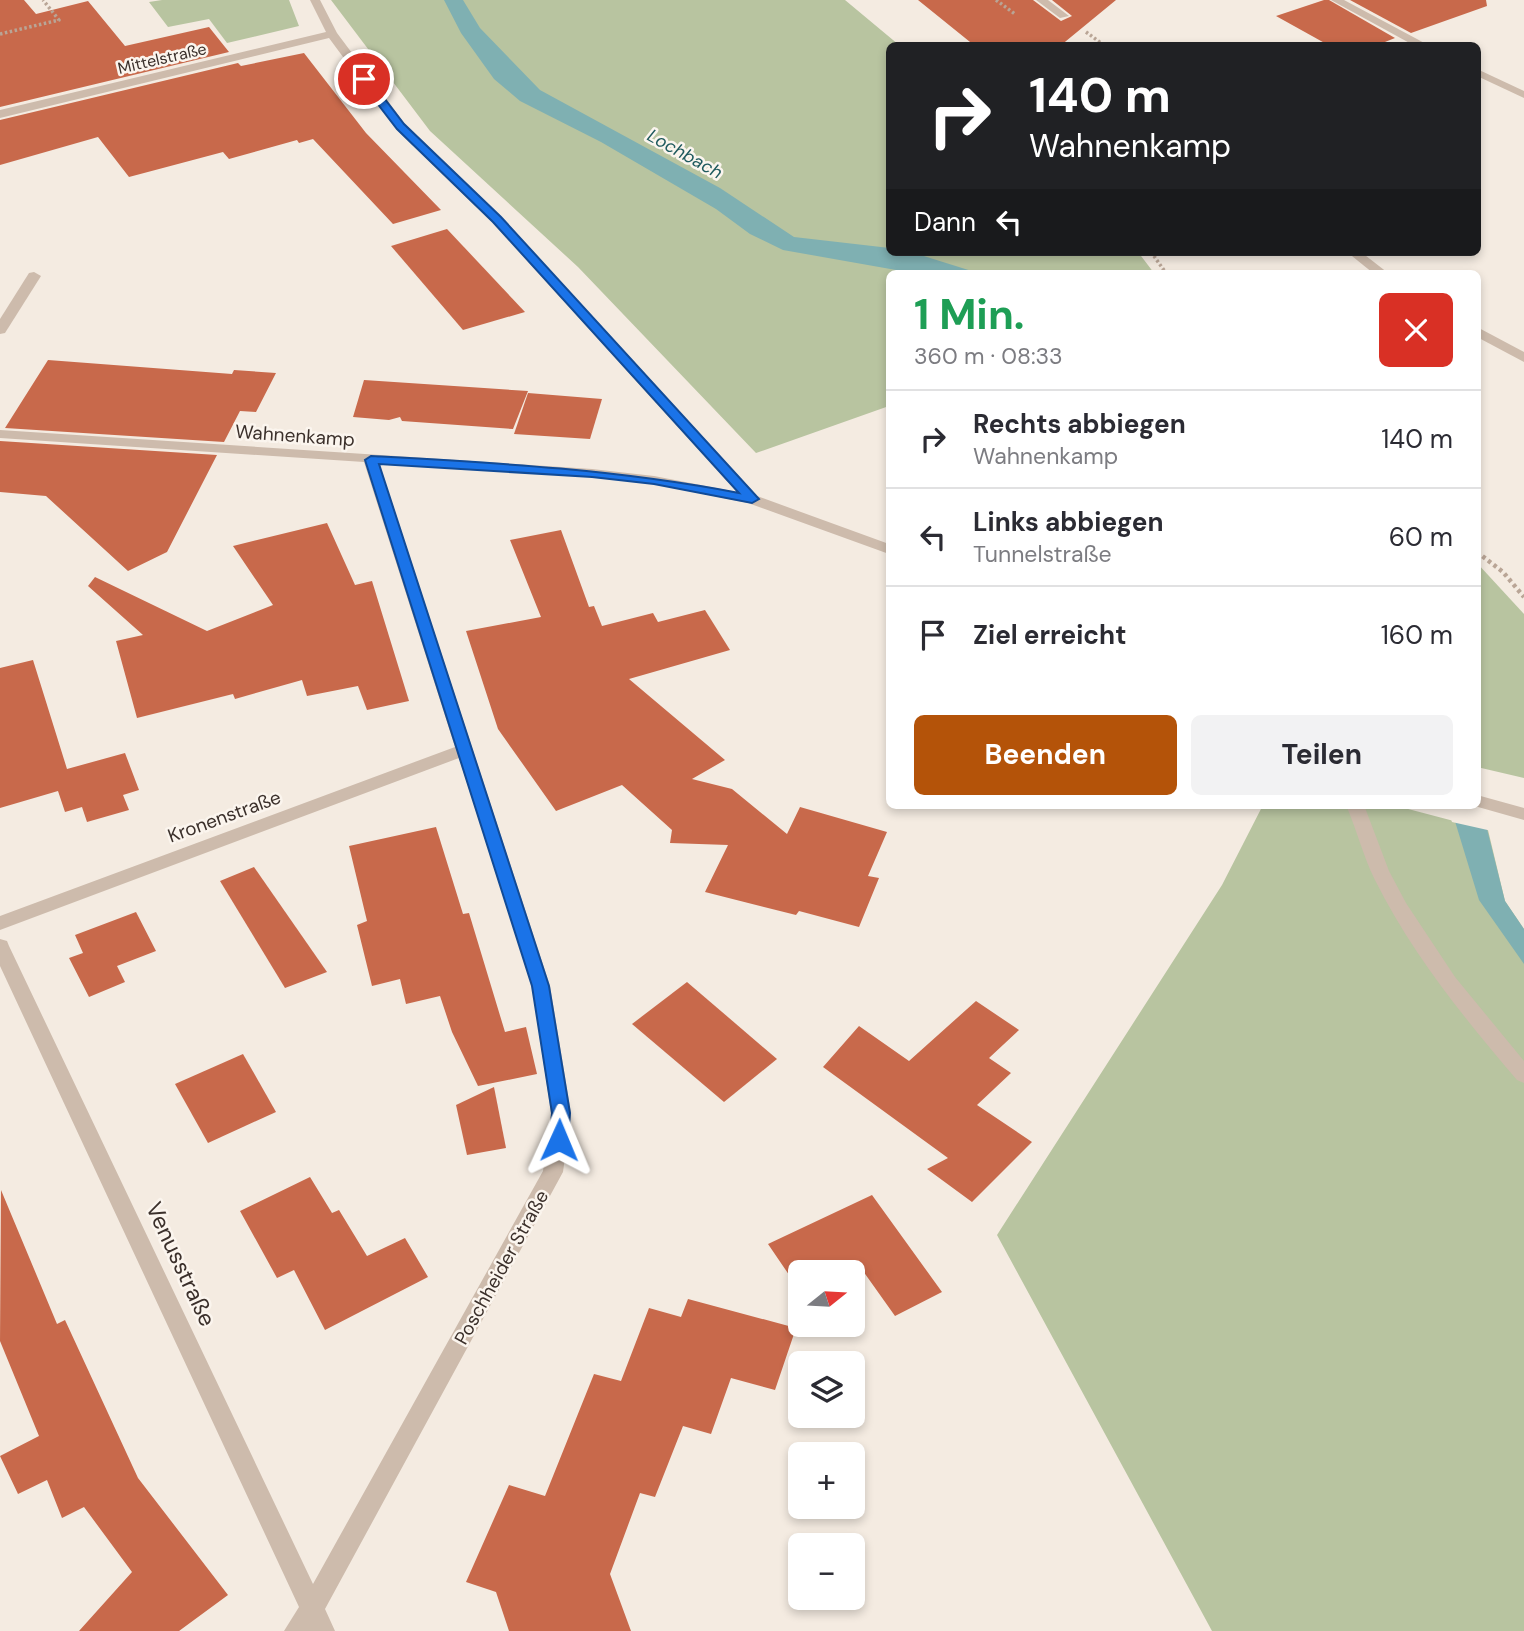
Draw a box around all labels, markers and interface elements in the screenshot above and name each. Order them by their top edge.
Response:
street label: Mittelstraße [116,38,208,79]
pin [334,49,394,109]
icon: arrive [345,60,383,98]
text: 140 m [1029,63,1171,127]
icon: right [914,70,1005,161]
water label: Lochbach [643,124,727,184]
text: Wahnenkamp [1029,125,1231,167]
icon: left [990,203,1028,241]
text: Dann [914,205,976,239]
text: 1 Min. [914,287,1024,342]
button: close [1379,293,1453,367]
text: 360 m · 08:33 [914,341,1063,371]
text: Rechts abbiegen [973,407,1186,441]
street label: Wahnenkamp [234,419,356,452]
icon: right [914,420,952,458]
text: 140 m [1381,422,1453,456]
text: Wahnenkamp [973,441,1118,471]
text: Links abbiegen [973,505,1163,539]
icon: left [914,518,952,556]
text: 60 m [1389,520,1453,554]
text: Tunnelstraße [973,539,1112,569]
icon: arrive [914,616,952,654]
text: Ziel erreicht [973,618,1126,652]
text: 160 m [1381,618,1453,652]
button: Beenden [914,715,1177,795]
button: Teilen [1191,715,1453,795]
street label: Kronenstraße [164,784,284,849]
position arrow [522,1103,596,1177]
street label: Poschheider Straße [449,1186,554,1349]
street label: Venusstraße [139,1197,223,1331]
north arrow [788,1260,864,1337]
map controls [788,1260,865,1610]
button: layers [788,1351,865,1428]
button: + [788,1442,865,1519]
button: − [788,1533,865,1610]

